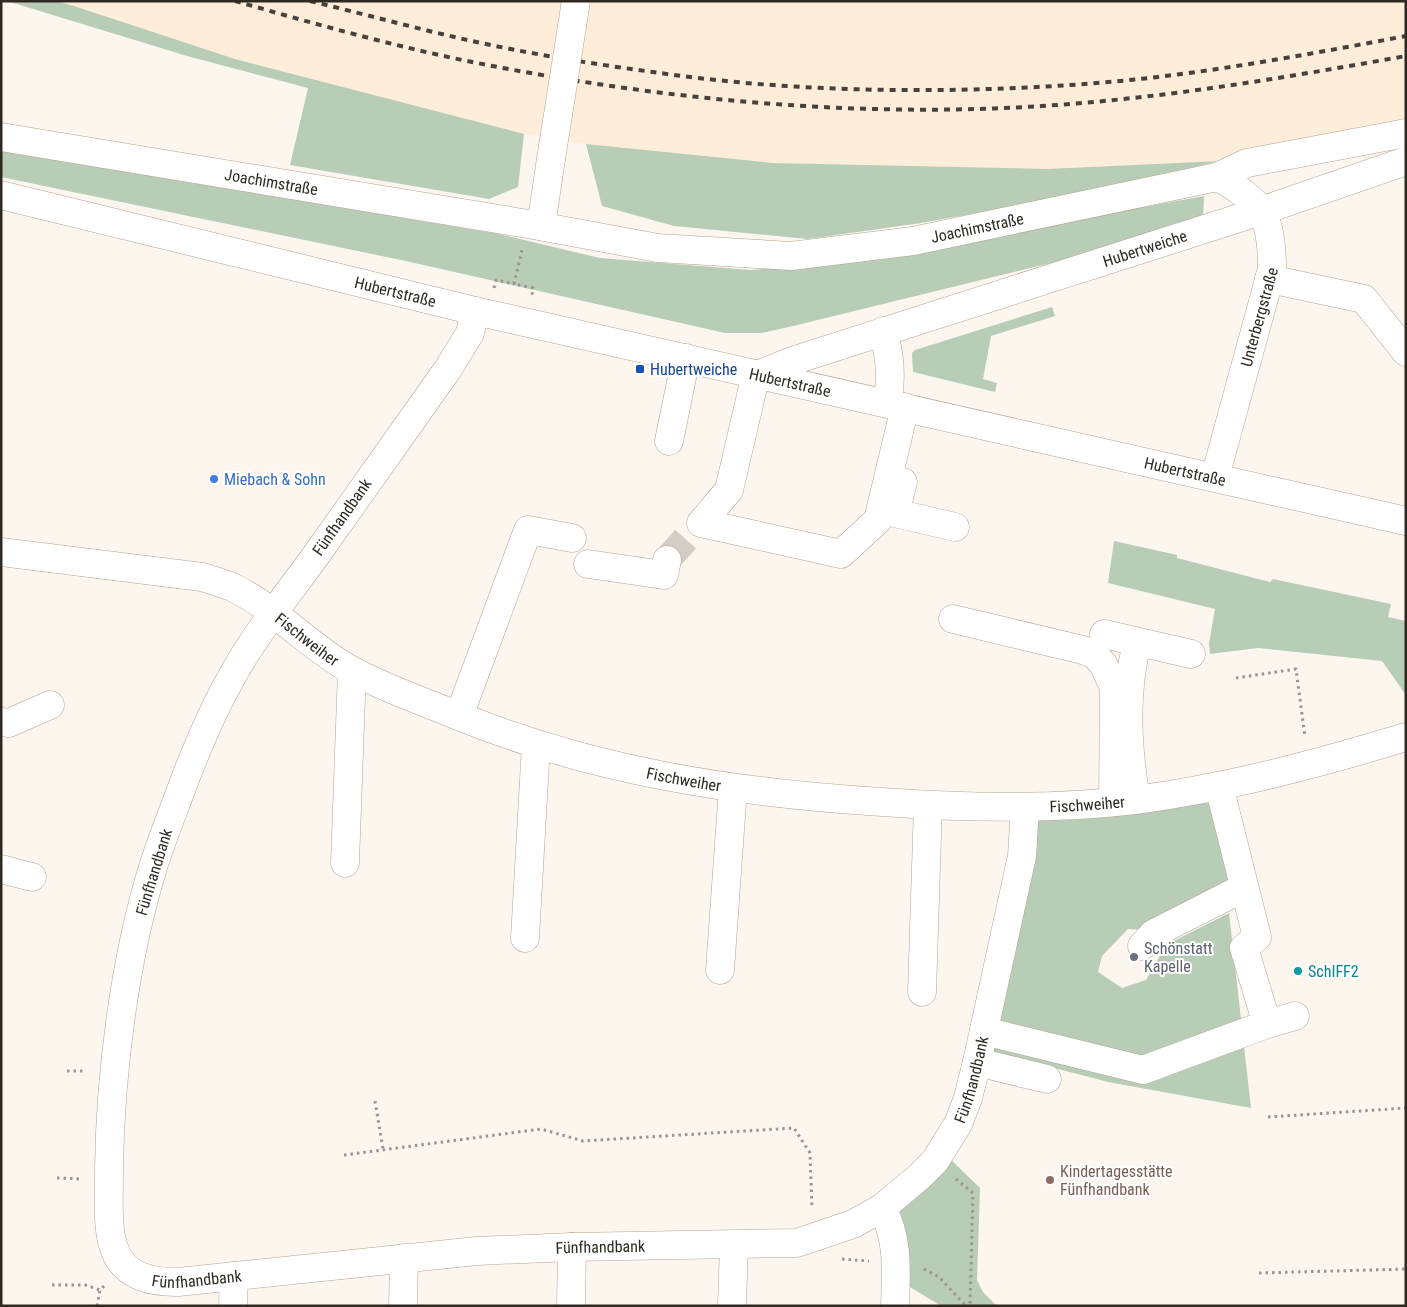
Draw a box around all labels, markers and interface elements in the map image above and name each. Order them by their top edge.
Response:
street label: Joachimstraße [223,165,319,199]
street label: Joachimstraße [929,208,1025,247]
street label: Hubertweiche [1100,226,1189,270]
street label: Unterbergstraße [1236,265,1282,369]
street label: Hubertstraße [353,272,438,311]
place label: Hubertweiche [650,360,737,379]
marker: Hubertweiche [634,363,646,375]
street label: Hubertstraße [747,364,833,400]
street label: Hubertstraße [1143,453,1228,490]
place label: Miebach & Sohn [224,470,326,489]
marker: Miebach & Sohn [208,473,220,485]
street label: Fünfhandbank [309,474,376,559]
street label: Fischweiher [272,609,343,670]
street label: Fischweiher [645,763,723,795]
street label: Fischweiher [1049,792,1126,816]
street label: Fünfhandbank [132,826,176,918]
place label: Schönstatt Kapelle [1144,939,1213,976]
marker: Schönstatt Kapelle [1128,951,1140,963]
place label: SchIFF2 [1308,962,1359,981]
marker: SchIFF2 [1292,965,1304,977]
street label: Fünfhandbank [950,1033,992,1126]
place label: Kindertagesstätte Fünfhandbank [1060,1162,1173,1199]
marker: Kindertagesstätte Fünfhandbank [1044,1174,1056,1186]
street label: Fünfhandbank [555,1236,646,1257]
street label: Fünfhandbank [151,1266,243,1292]

